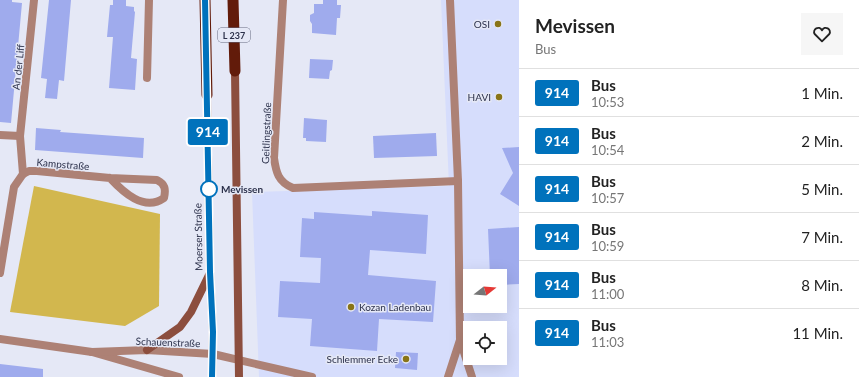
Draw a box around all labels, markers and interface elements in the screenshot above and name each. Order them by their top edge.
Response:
button: heart [801,13,843,55]
text: Mevissen [535,14,615,37]
place label: OSI [474,18,490,30]
marker: OSI [493,19,503,29]
road number: L 237 [218,28,250,42]
text: Bus [535,41,556,57]
street label: An der Liff [10,43,26,90]
text: Bus [591,76,616,94]
text: 914 [545,84,569,101]
text: 1 Min. [801,84,843,102]
place label: HAVI [468,91,491,103]
marker: HAVI [494,92,504,102]
text: 10:53 [591,94,624,110]
street label: Geitlingstraße [259,102,273,164]
line badge: 914 [185,119,231,145]
text: 914 [196,123,220,140]
text: Bus [591,124,616,142]
text: 914 [545,132,569,149]
text: 2 Min. [801,132,843,150]
text: 10:54 [591,142,624,158]
street label: Kampstraße [36,156,90,172]
text: Bus [591,172,616,190]
marker: Mevissen [200,180,218,198]
text: 914 [545,180,569,197]
text: 5 Min. [801,180,843,198]
place label: Mevissen [221,183,263,195]
text: 10:57 [591,190,624,206]
street label: Moerser Straße [191,203,205,271]
text: Bus [591,220,616,238]
text: 914 [545,228,569,245]
text: 7 Min. [801,228,843,246]
text: 10:59 [591,238,624,254]
text: Bus [591,268,616,286]
north arrow [463,269,507,313]
map controls [463,269,507,365]
text: 914 [545,276,569,293]
text: 8 Min. [801,276,843,294]
text: 11:00 [591,286,624,302]
place label: Kozan Ladenbau [359,301,431,313]
marker: Kozan Ladenbau [346,302,356,312]
text: Bus [591,316,616,334]
button: locate [463,321,507,365]
text: 914 [545,324,569,341]
text: 11 Min. [792,324,843,342]
text: 11:03 [591,334,624,350]
street label: Schauenstraße [135,335,201,349]
place label: Schlemmer Ecke [327,353,398,365]
marker: Schlemmer Ecke [401,354,411,364]

